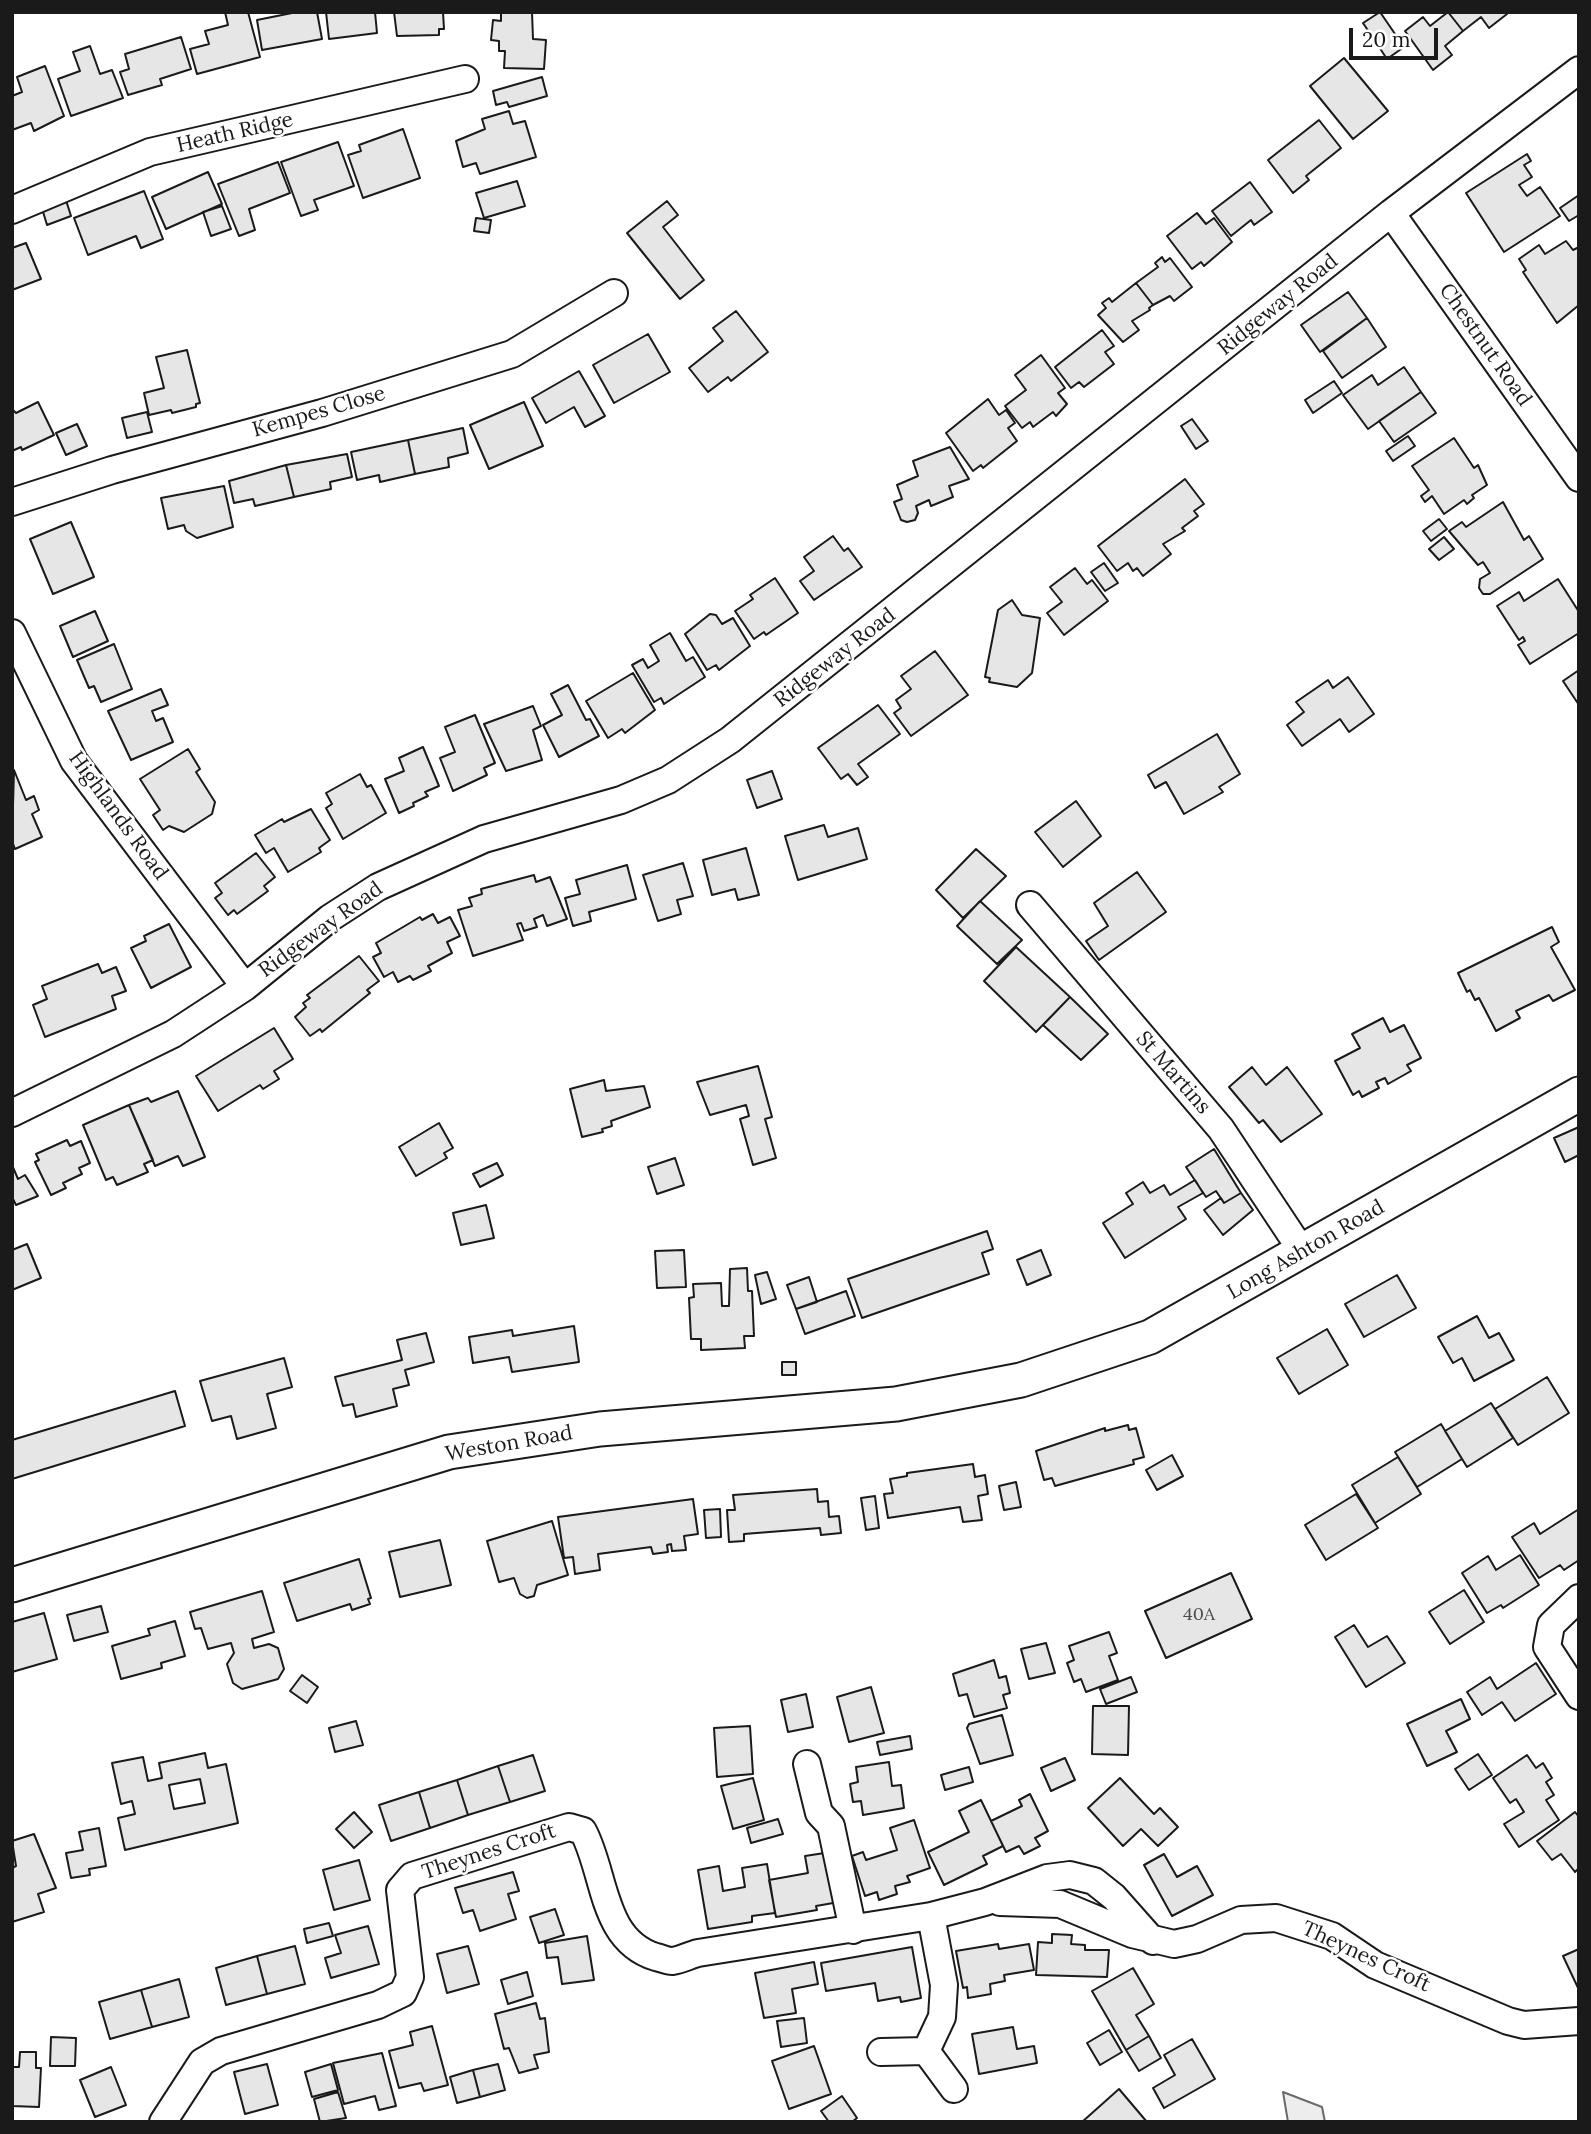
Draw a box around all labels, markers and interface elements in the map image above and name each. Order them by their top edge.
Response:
scale bar [1353,14,1442,58]
text: 20 m [1362,26,1411,53]
street label: Heath Ridge [174,107,296,159]
street label: Ridgeway Road [1213,249,1343,361]
street label: Chestnut Road [1433,279,1537,411]
street label: Kempes Close [250,381,388,443]
street label: Ridgeway Road [769,603,901,713]
street label: Highlands Road [63,747,173,885]
street label: Ridgeway Road [254,877,388,983]
street label: St Martins [1130,1026,1216,1120]
street label: Long Ashton Road [1223,1195,1389,1305]
street label: Weston Road [443,1420,575,1468]
house number: 40A [1183,1604,1215,1626]
street label: Theynes Croft [419,1819,559,1885]
street label: Theynes Croft [1298,1916,1434,1998]

